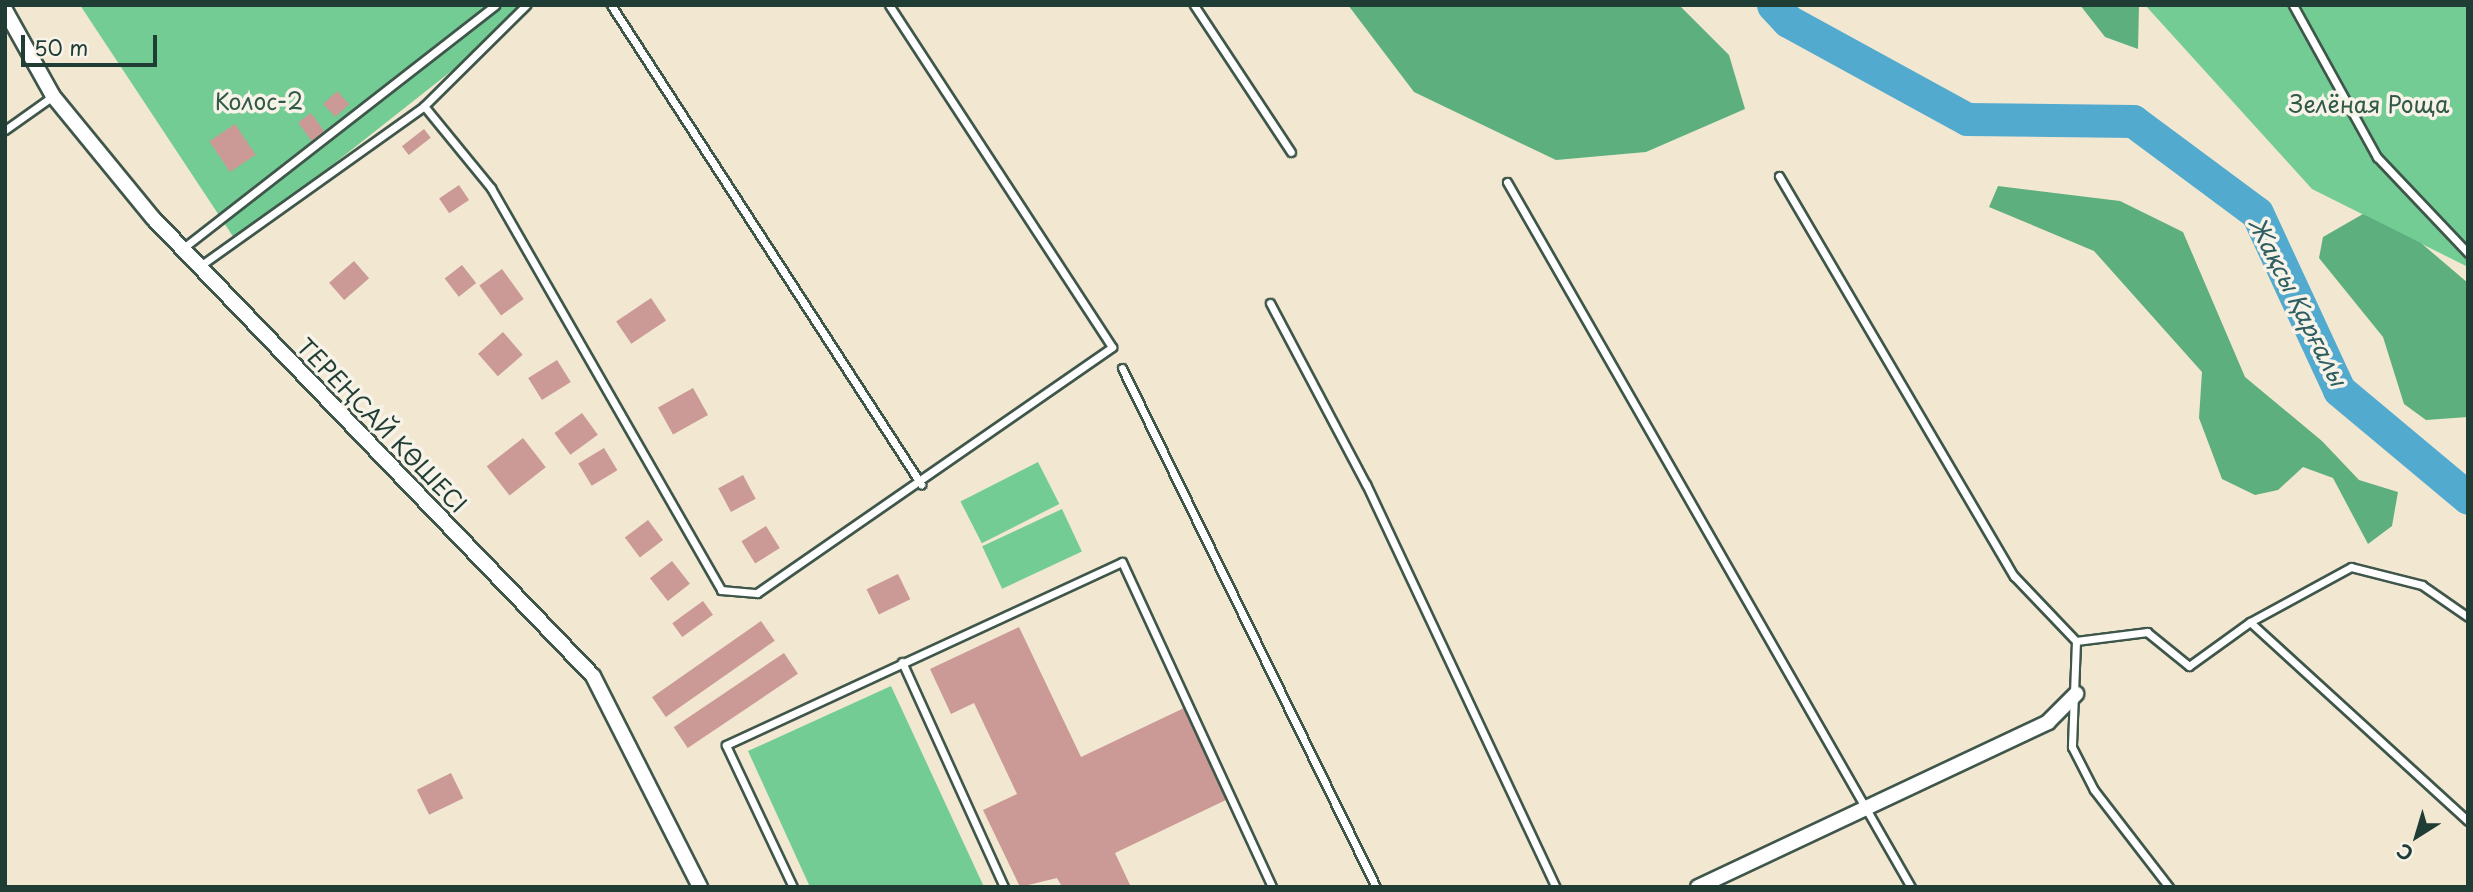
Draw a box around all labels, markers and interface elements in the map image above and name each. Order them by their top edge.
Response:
scale bar [24,21,161,65]
text: 50 m [34,31,88,63]
park label: Колос-2 [215,87,303,115]
park label: Зелёная Роща [2288,90,2450,118]
water label: Жақсы Қарғалы [2242,209,2354,393]
street label: ТЕРЕҢСАЙ КӨШЕСІ [291,331,473,519]
north arrow [2382,801,2452,871]
text: С [2390,837,2419,868]

